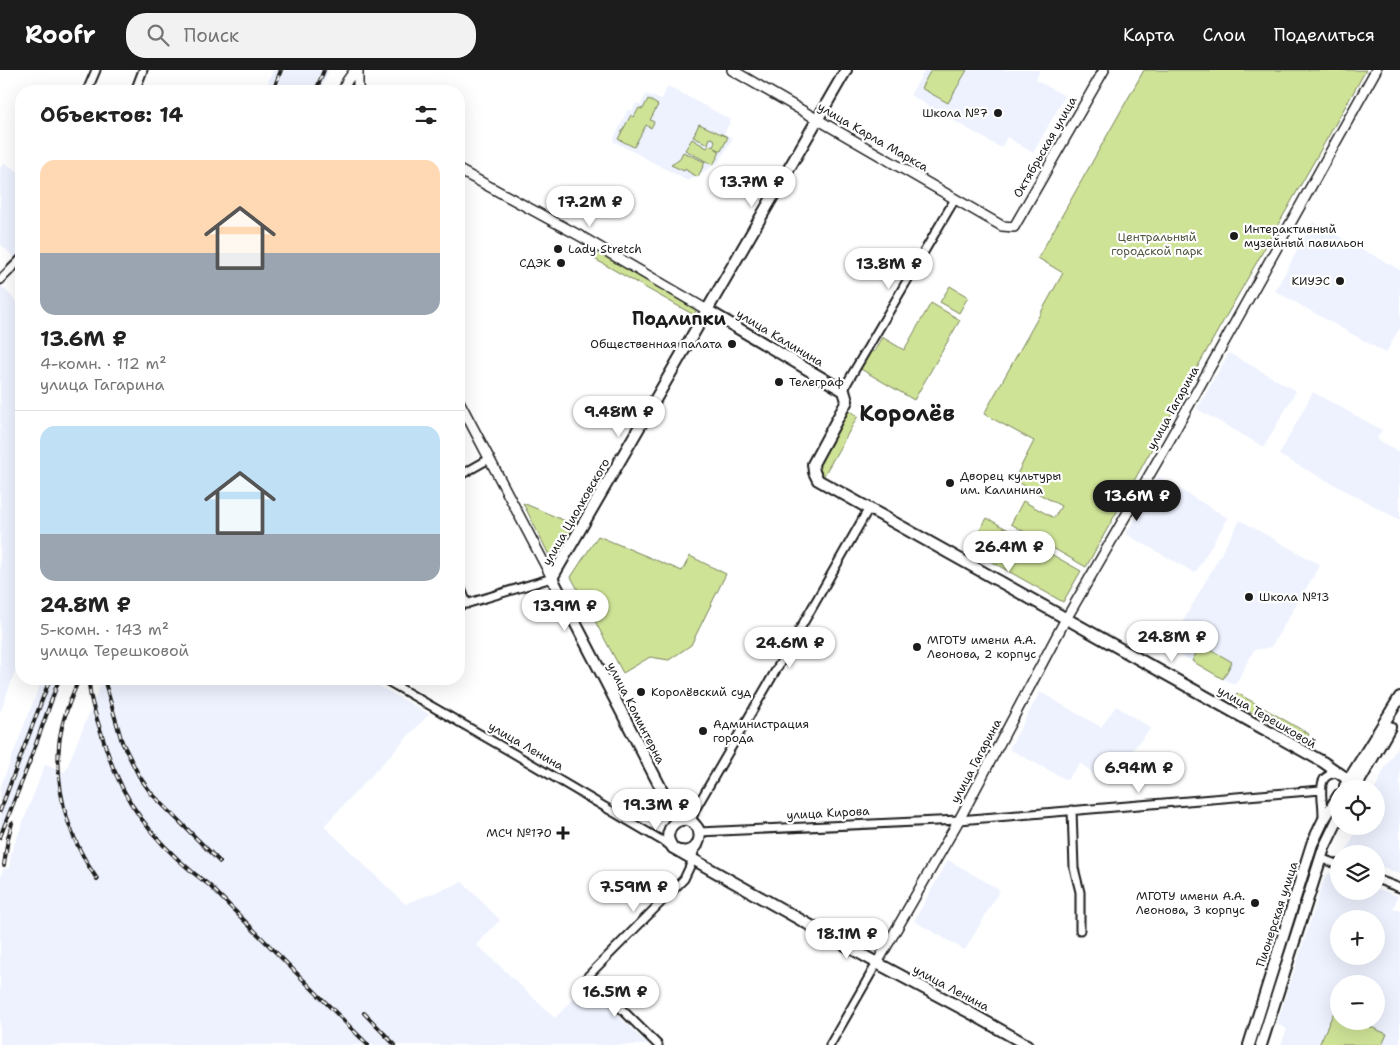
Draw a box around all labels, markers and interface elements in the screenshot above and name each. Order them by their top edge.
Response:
search box [126,13,476,58]
text: Roofr [25,19,96,51]
icon: search [144,21,172,49]
text: Поиск [184,23,239,48]
text: Карта [1123,23,1174,47]
text: Слои [1202,23,1246,47]
text: Поделиться [1274,23,1375,47]
street label: Октябрьская улица [1010,93,1081,200]
street label: улица Карла Маркса [815,99,932,176]
text: Объектов: 14 [40,101,183,129]
icon: filters [412,101,440,129]
place label: Школа №7 [922,105,988,121]
marker: Школа №7 [992,107,1004,119]
pin: 13.7M ₽ [706,166,798,208]
text: 13.7M ₽ [720,171,784,192]
pin: 17.2M ₽ [544,186,636,228]
text: 17.2M ₽ [557,191,623,212]
icon: home [195,193,285,283]
place label: Интерактивный музейный павильон [1244,221,1364,251]
park label: Центральный городской парк [1111,229,1203,259]
marker: Интерактивный музейный павильон [1228,230,1240,242]
place label: Lady Stretch [568,241,642,257]
marker: Lady Stretch [552,243,564,255]
pin: 13.8M ₽ [843,248,935,290]
text: 13.8M ₽ [856,253,922,274]
place label: СДЭК [519,255,551,271]
marker: СДЭК [555,257,567,269]
place label: КИУЭС [1291,273,1330,289]
marker: КИУЭС [1334,275,1346,287]
street label: улица Калинина [733,306,827,371]
district label: Подлипки [632,307,727,331]
text: 13.6M ₽ [40,325,127,353]
place label: Общественная палата [590,336,723,352]
marker: Общественная палата [726,338,738,350]
text: 4-комн. · 112 m² [40,353,167,374]
street label: улица Гагарина [1143,363,1203,453]
text: улица Гагарина [40,374,165,395]
place label: Телеграф [789,374,844,390]
marker: Телеграф [773,376,785,388]
pin: 9.48M ₽ [573,396,665,438]
district label: Королёв [859,399,955,428]
text: 9.48M ₽ [584,401,654,422]
street label: улица Циолковского [539,455,613,569]
icon: home [195,458,285,548]
place label: Дворец культуры им. Калинина [960,468,1061,498]
marker: Дворец культуры им. Калинина [944,477,956,489]
pin: 13.6M ₽ [1091,480,1183,522]
text: 13.6M ₽ [1104,485,1170,506]
pin: 26.4M ₽ [963,530,1055,573]
text: 26.4M ₽ [974,536,1044,557]
place label: Школа №13 [1259,589,1329,605]
pin: 13.9M ₽ [519,590,611,632]
text: 24.8M ₽ [40,591,131,619]
marker: Школа №13 [1243,591,1255,603]
text: 13.9M ₽ [533,595,597,616]
text: 5-комн. · 143 m² [40,619,169,640]
pin: 24.8M ₽ [1126,620,1218,663]
pin: 24.6M ₽ [744,626,836,669]
text: 24.8M ₽ [1137,626,1207,647]
text: 24.6M ₽ [755,632,825,653]
place label: МГОТУ имени А.А. Леонова, 2 корпус [927,632,1036,662]
text: улица Терешковой [40,640,189,661]
marker: МГОТУ имени А.А. Леонова, 2 корпус [911,641,923,653]
street label: улица Коминтерна [603,659,669,767]
street label: улица Терешковой [1215,682,1320,752]
place label: Королёвский суд [651,684,752,700]
marker: Королёвский суд [635,686,647,698]
place label: Администрация города [713,716,809,746]
street label: улица Гагарина [947,716,1005,806]
street label: улица Ленина [486,718,567,774]
marker: Администрация города [697,725,709,737]
pin: 6.94M ₽ [1093,752,1185,794]
text: 6.94M ₽ [1105,757,1173,778]
map controls [1330,780,1385,1030]
button: locate [1330,780,1385,835]
pin: 19.3M ₽ [610,788,702,831]
text: 19.3M ₽ [623,794,689,815]
street label: улица Кирова [786,803,871,823]
place label: МСЧ №170 [486,825,552,841]
marker: МСЧ №170 [556,826,570,840]
button: layers [1330,845,1385,900]
street label: Пионерская улица [1252,859,1302,969]
pin: 7.59M ₽ [588,870,680,913]
text: 7.59M ₽ [600,876,668,897]
place label: МГОТУ имени А.А. Леонова, 3 корпус [1136,888,1245,918]
marker: МГОТУ имени А.А. Леонова, 3 корпус [1249,897,1261,909]
button: + [1330,910,1385,965]
pin: 18.1M ₽ [801,918,893,960]
text: 18.1M ₽ [816,923,878,944]
street label: улица Ленина [910,961,992,1015]
button: − [1330,975,1385,1030]
pin: 16.5M ₽ [569,976,661,1018]
text: 16.5M ₽ [582,981,648,1002]

